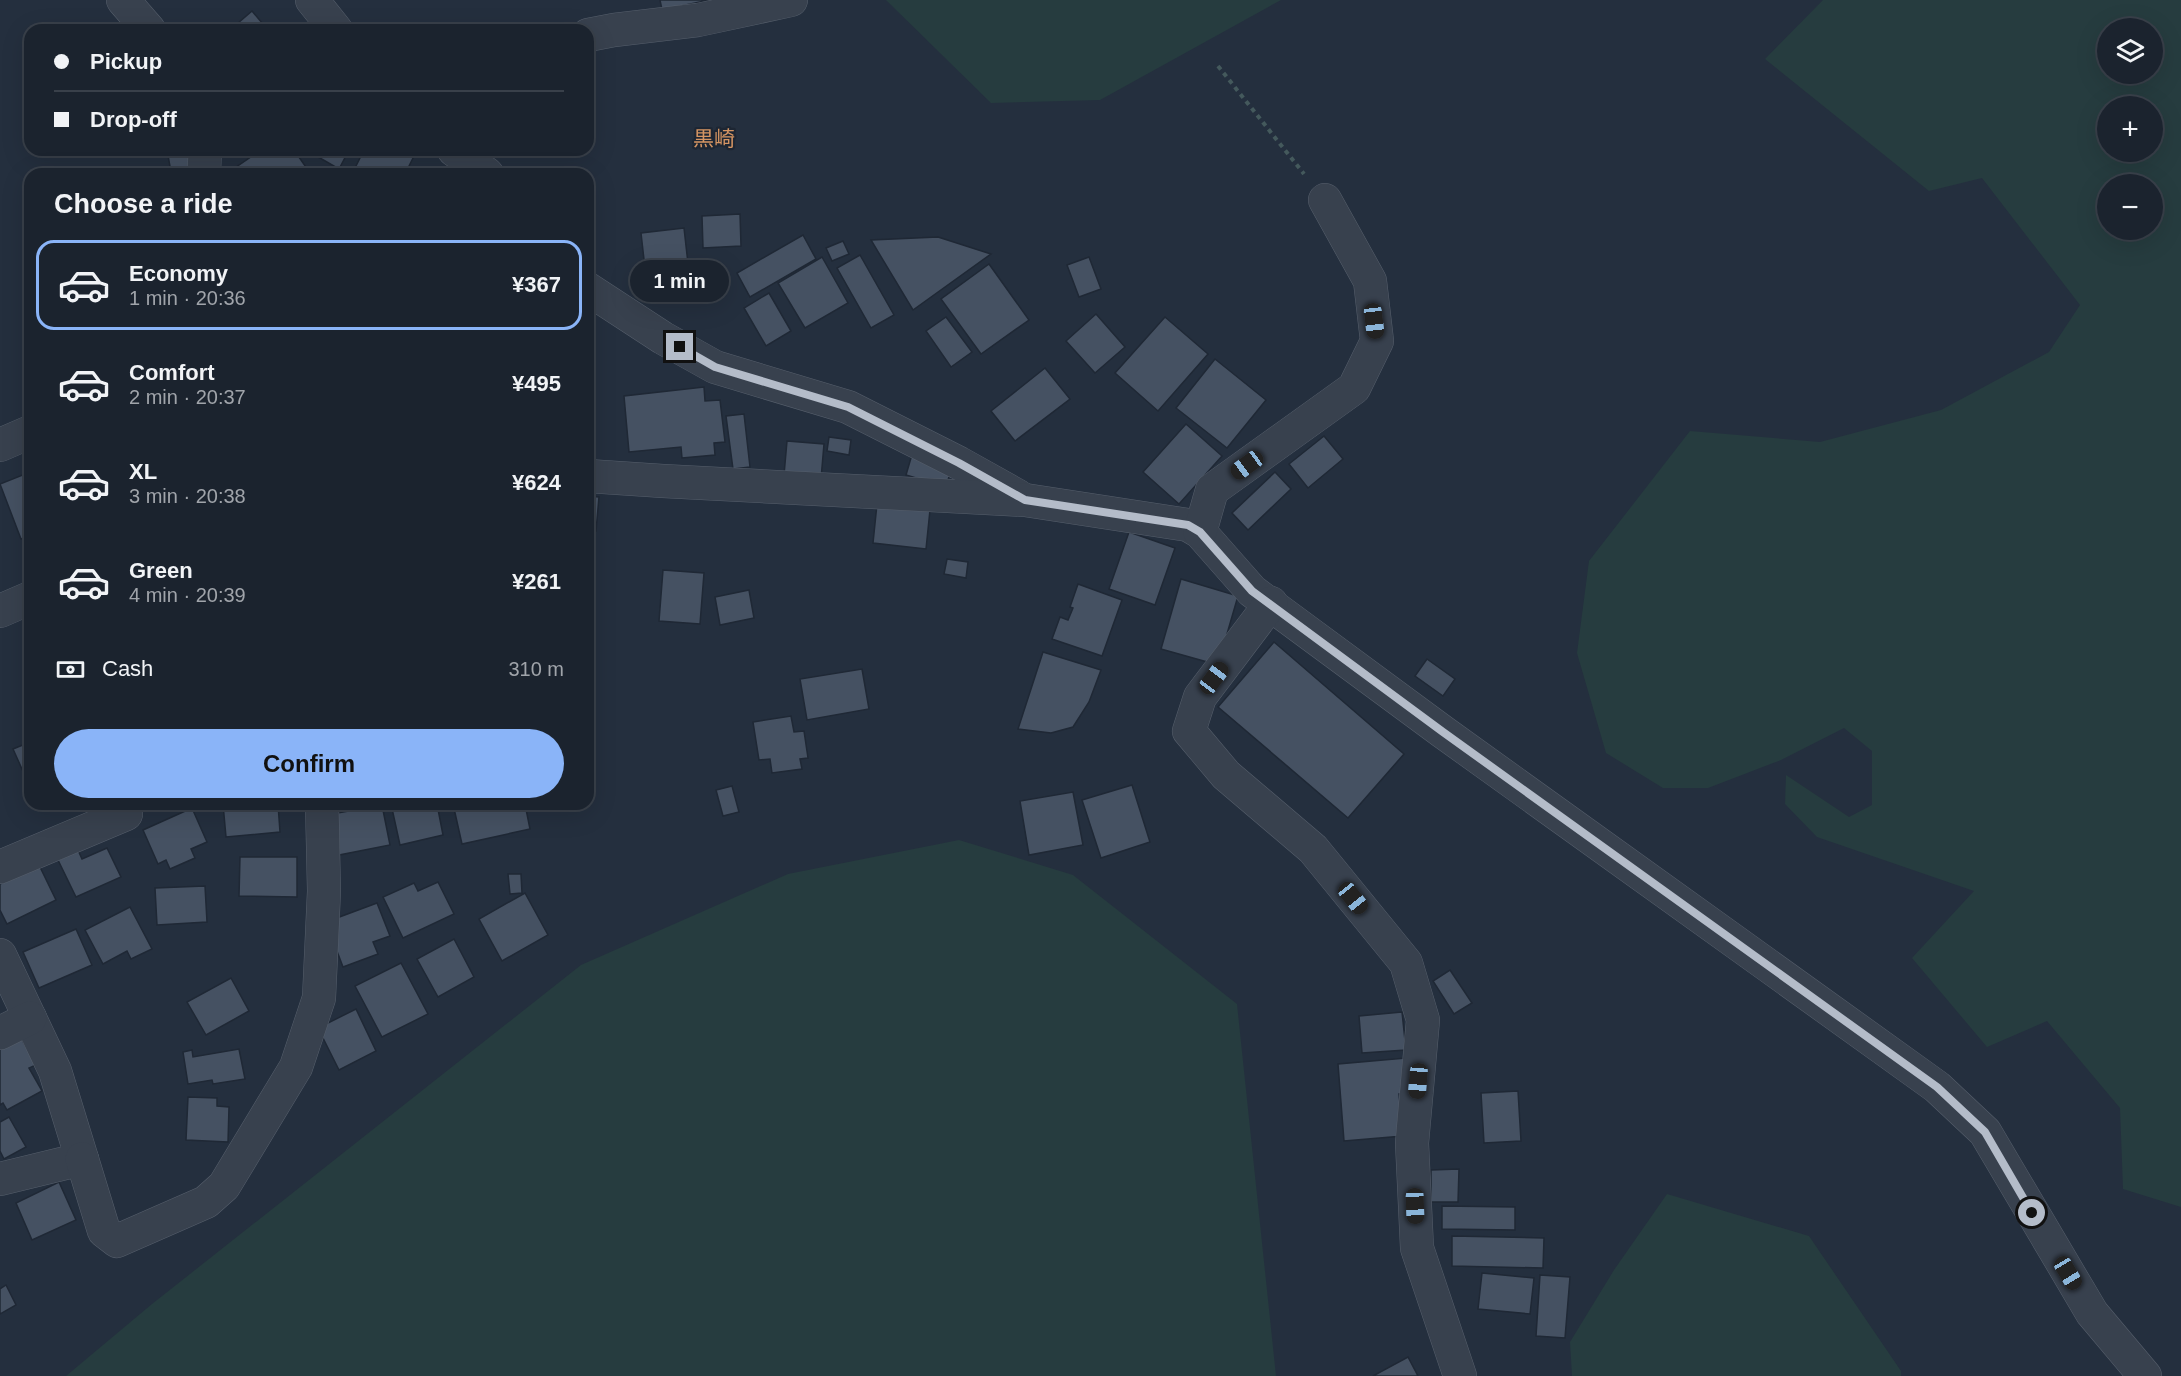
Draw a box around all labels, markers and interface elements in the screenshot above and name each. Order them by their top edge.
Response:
map controls [2097,18,2163,240]
button: layers [2097,18,2163,84]
text: Pickup [90,49,162,74]
button: + [2097,96,2163,162]
text: Drop-off [90,107,177,132]
district label: 黒崎 [693,127,735,150]
button: − [2097,174,2163,240]
text: Choose a ride [54,189,233,219]
icon: car [57,258,111,312]
callout: 1 min [630,260,730,302]
text: Economy [129,261,228,286]
text: 1 min [653,270,706,292]
text: ¥367 [512,272,561,297]
text: 1 min · 20:36 [129,287,246,309]
car [1363,302,1385,340]
route end [666,333,693,360]
icon: car [57,357,111,411]
text: Comfort [129,360,215,385]
text: ¥495 [512,371,561,396]
text: 2 min · 20:37 [129,386,246,408]
car [1227,447,1267,483]
icon: car [57,456,111,510]
text: XL [129,459,157,484]
text: ¥624 [512,470,561,495]
text: 3 min · 20:38 [129,485,246,507]
icon: car [57,555,111,609]
text: Green [129,558,193,583]
text: ¥261 [512,569,561,594]
text: 4 min · 20:39 [129,584,246,606]
icon: cash [54,653,87,686]
text: Cash [102,656,153,681]
text: 310 m [508,658,564,680]
car [1196,658,1232,698]
button: Confirm [54,729,564,798]
car [1335,878,1371,918]
car [1407,1062,1429,1100]
car [1405,1188,1425,1224]
route start [2018,1199,2045,1226]
car [2051,1253,2085,1293]

